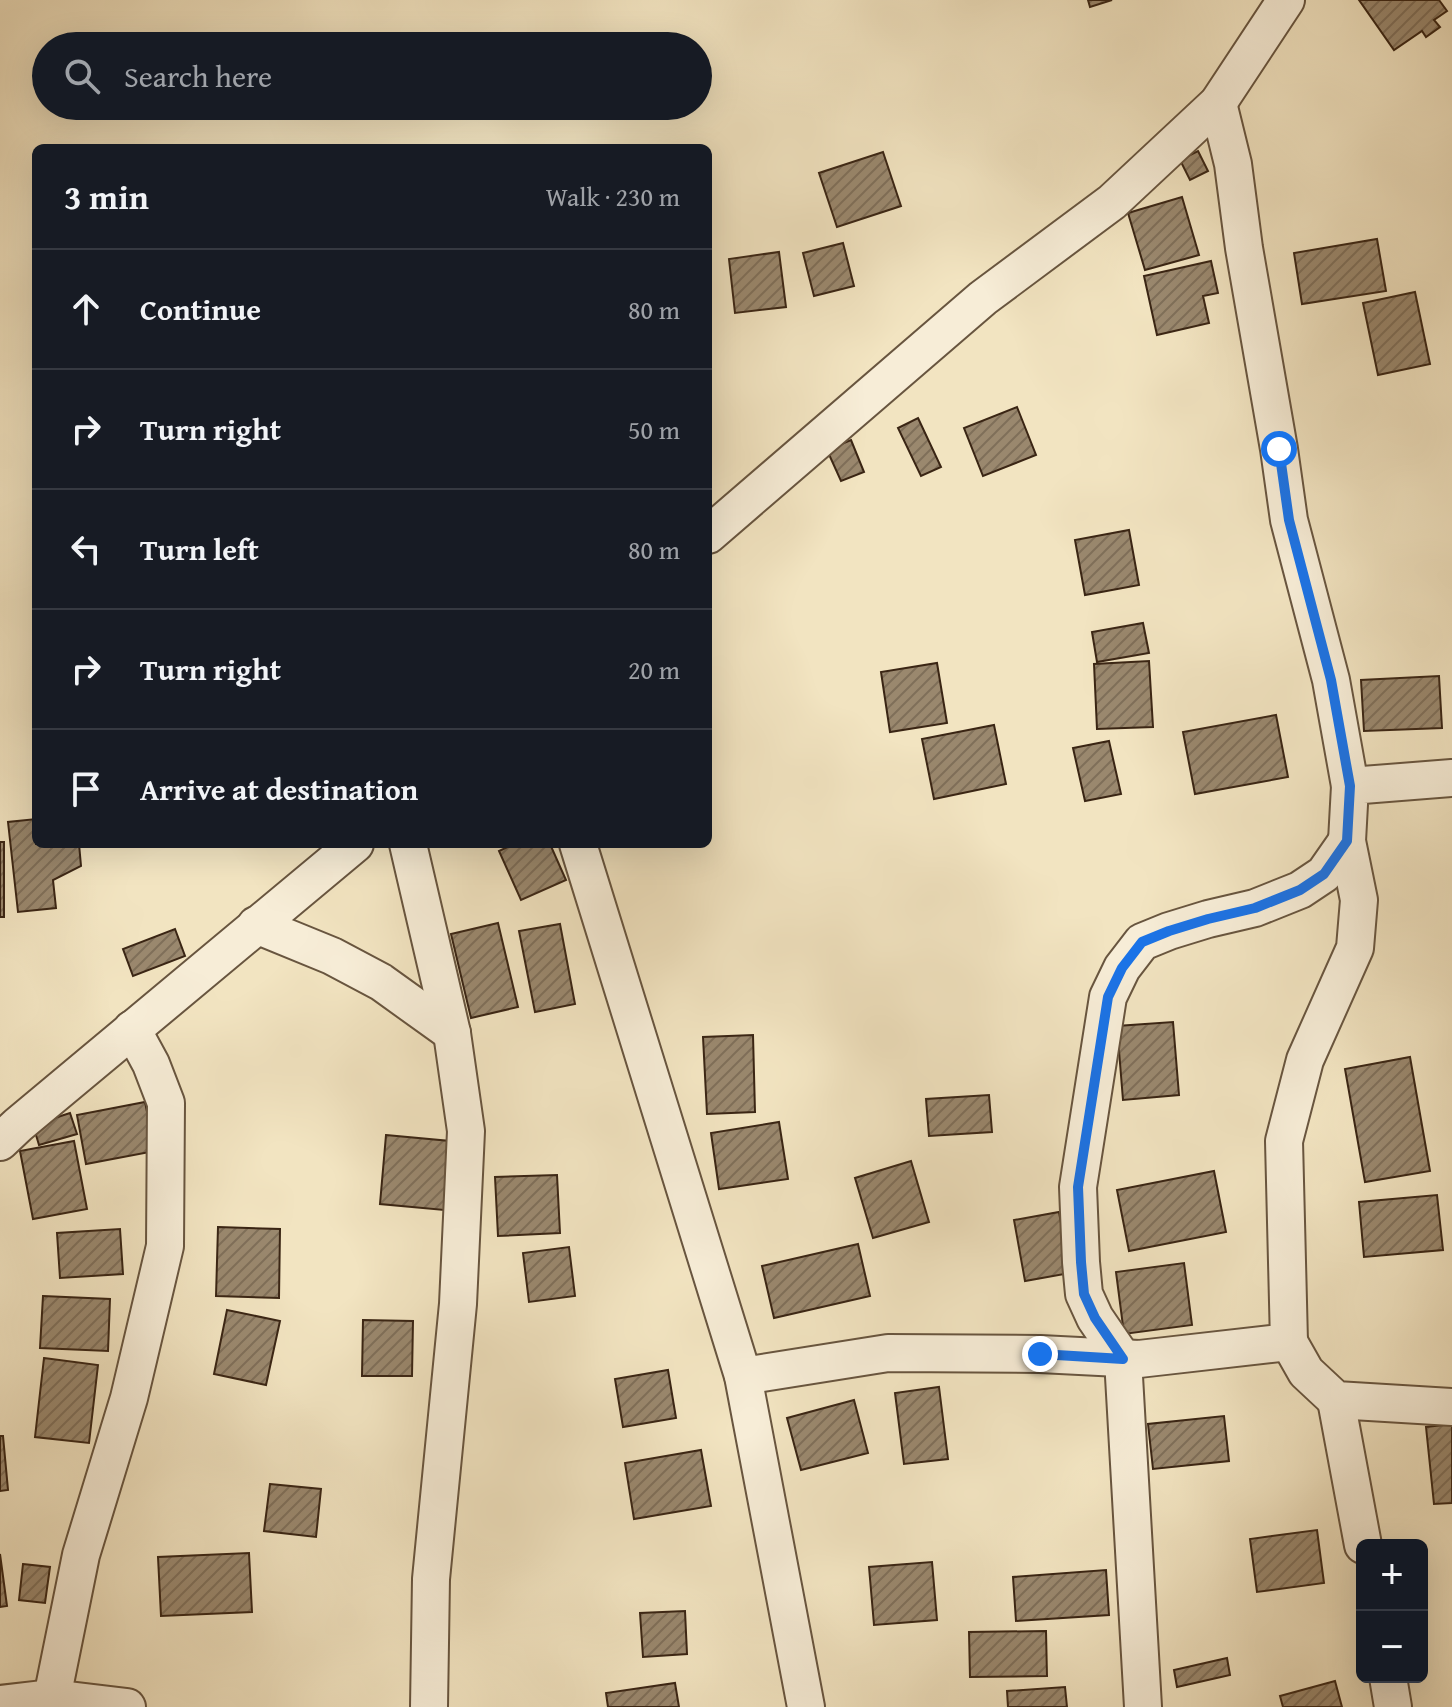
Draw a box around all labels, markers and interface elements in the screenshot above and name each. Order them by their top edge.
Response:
search box [32,32,712,120]
icon: search [60,54,104,98]
text: Search here [124,54,272,98]
text: 3 min [64,172,149,221]
text: Walk · 230 m [546,177,680,216]
icon: ahead [64,287,108,331]
text: Continue [140,287,261,331]
text: 80 m [628,290,680,329]
icon: right [64,407,108,451]
text: Turn right [140,407,281,451]
text: 50 m [628,410,680,449]
route start [1261,431,1297,467]
icon: left [64,527,108,571]
text: Turn left [140,527,259,571]
text: 80 m [628,530,680,569]
icon: right [64,647,108,691]
text: Turn right [140,647,281,691]
text: 20 m [628,650,680,689]
icon: arrive [64,767,108,811]
text: Arrive at destination [140,767,418,811]
route end [1022,1336,1058,1372]
map controls [1356,1539,1428,1683]
button: + [1356,1539,1428,1611]
button: − [1356,1611,1428,1683]

